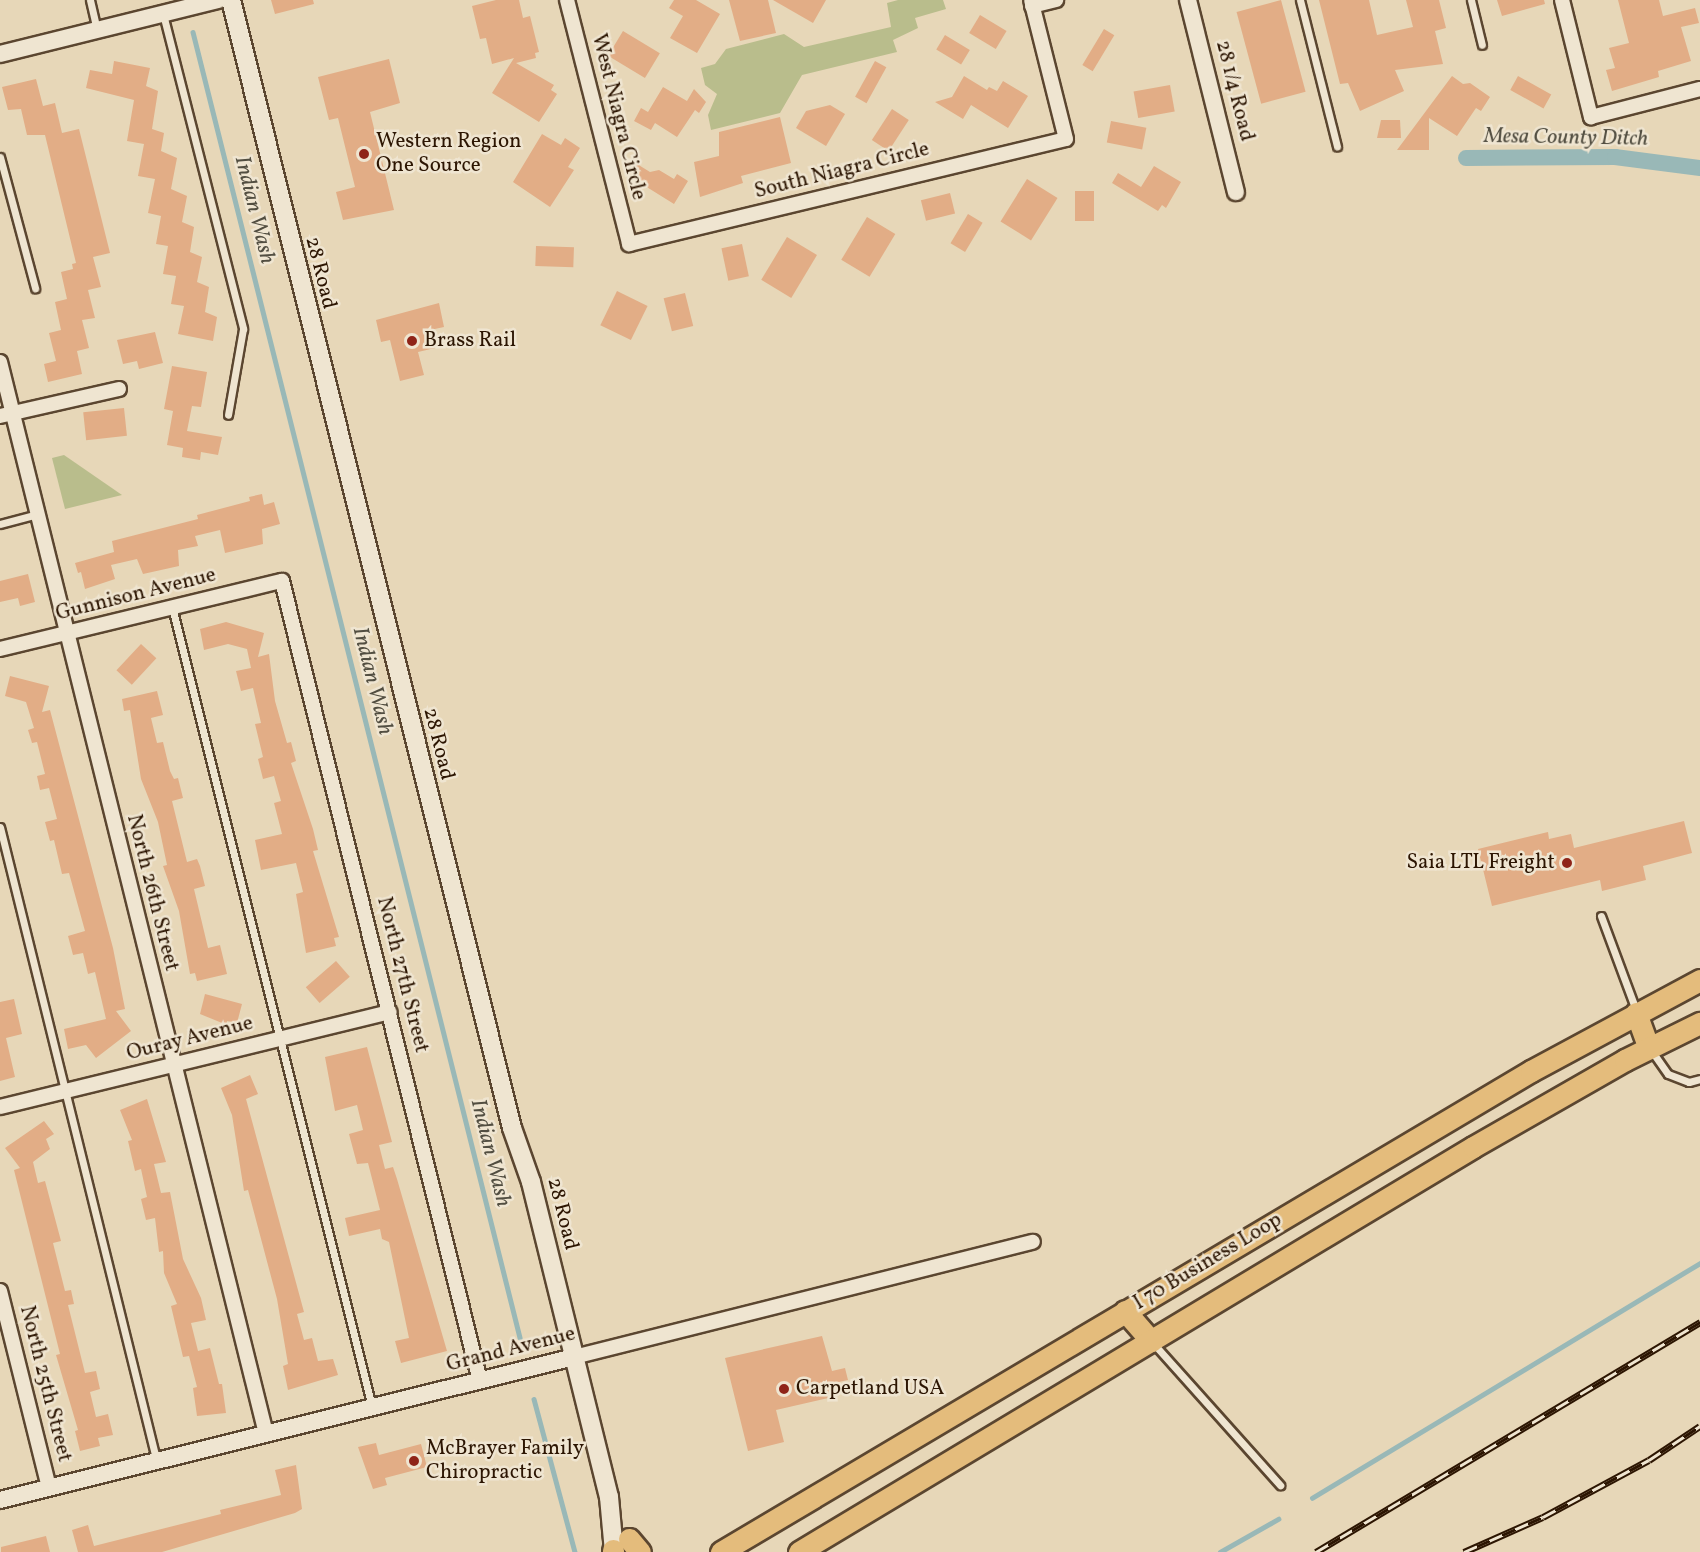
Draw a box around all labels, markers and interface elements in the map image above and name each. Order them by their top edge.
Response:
street label: West Niagra Circle [585,31,651,203]
street label: 28 1/4 Road [1209,38,1259,144]
water label: Mesa County Ditch [1484,123,1648,153]
place label: Western Region One Source [376,129,522,179]
street label: South Niagra Circle [752,137,932,205]
marker: Western Region One Source [357,147,371,161]
water label: Indian Wash [228,153,280,267]
street label: 28 Road [299,234,341,312]
place label: Brass Rail [424,328,516,354]
marker: Brass Rail [405,334,419,348]
street label: Gunnison Avenue [53,563,219,627]
water label: Indian Wash [346,624,398,738]
street label: 28 Road [417,705,459,783]
street label: North 26th Street [120,812,184,974]
place label: Saia LTL Freight [1407,850,1555,876]
marker: Saia LTL Freight [1560,856,1574,870]
street label: North 27th Street [370,894,434,1056]
street label: Ouray Avenue [124,1011,256,1067]
water label: Indian Wash [464,1096,516,1210]
street label: 28 Road [541,1175,583,1253]
street label: I 70 Business Loop [1129,1208,1287,1316]
street label: North 25th Street [13,1303,77,1465]
street label: Grand Avenue [444,1322,578,1378]
place label: Carpetland USA [796,1376,944,1402]
marker: Carpetland USA [777,1382,791,1396]
place label: McBrayer Family Chiropractic [426,1436,584,1486]
marker: McBrayer Family Chiropractic [407,1454,421,1468]

